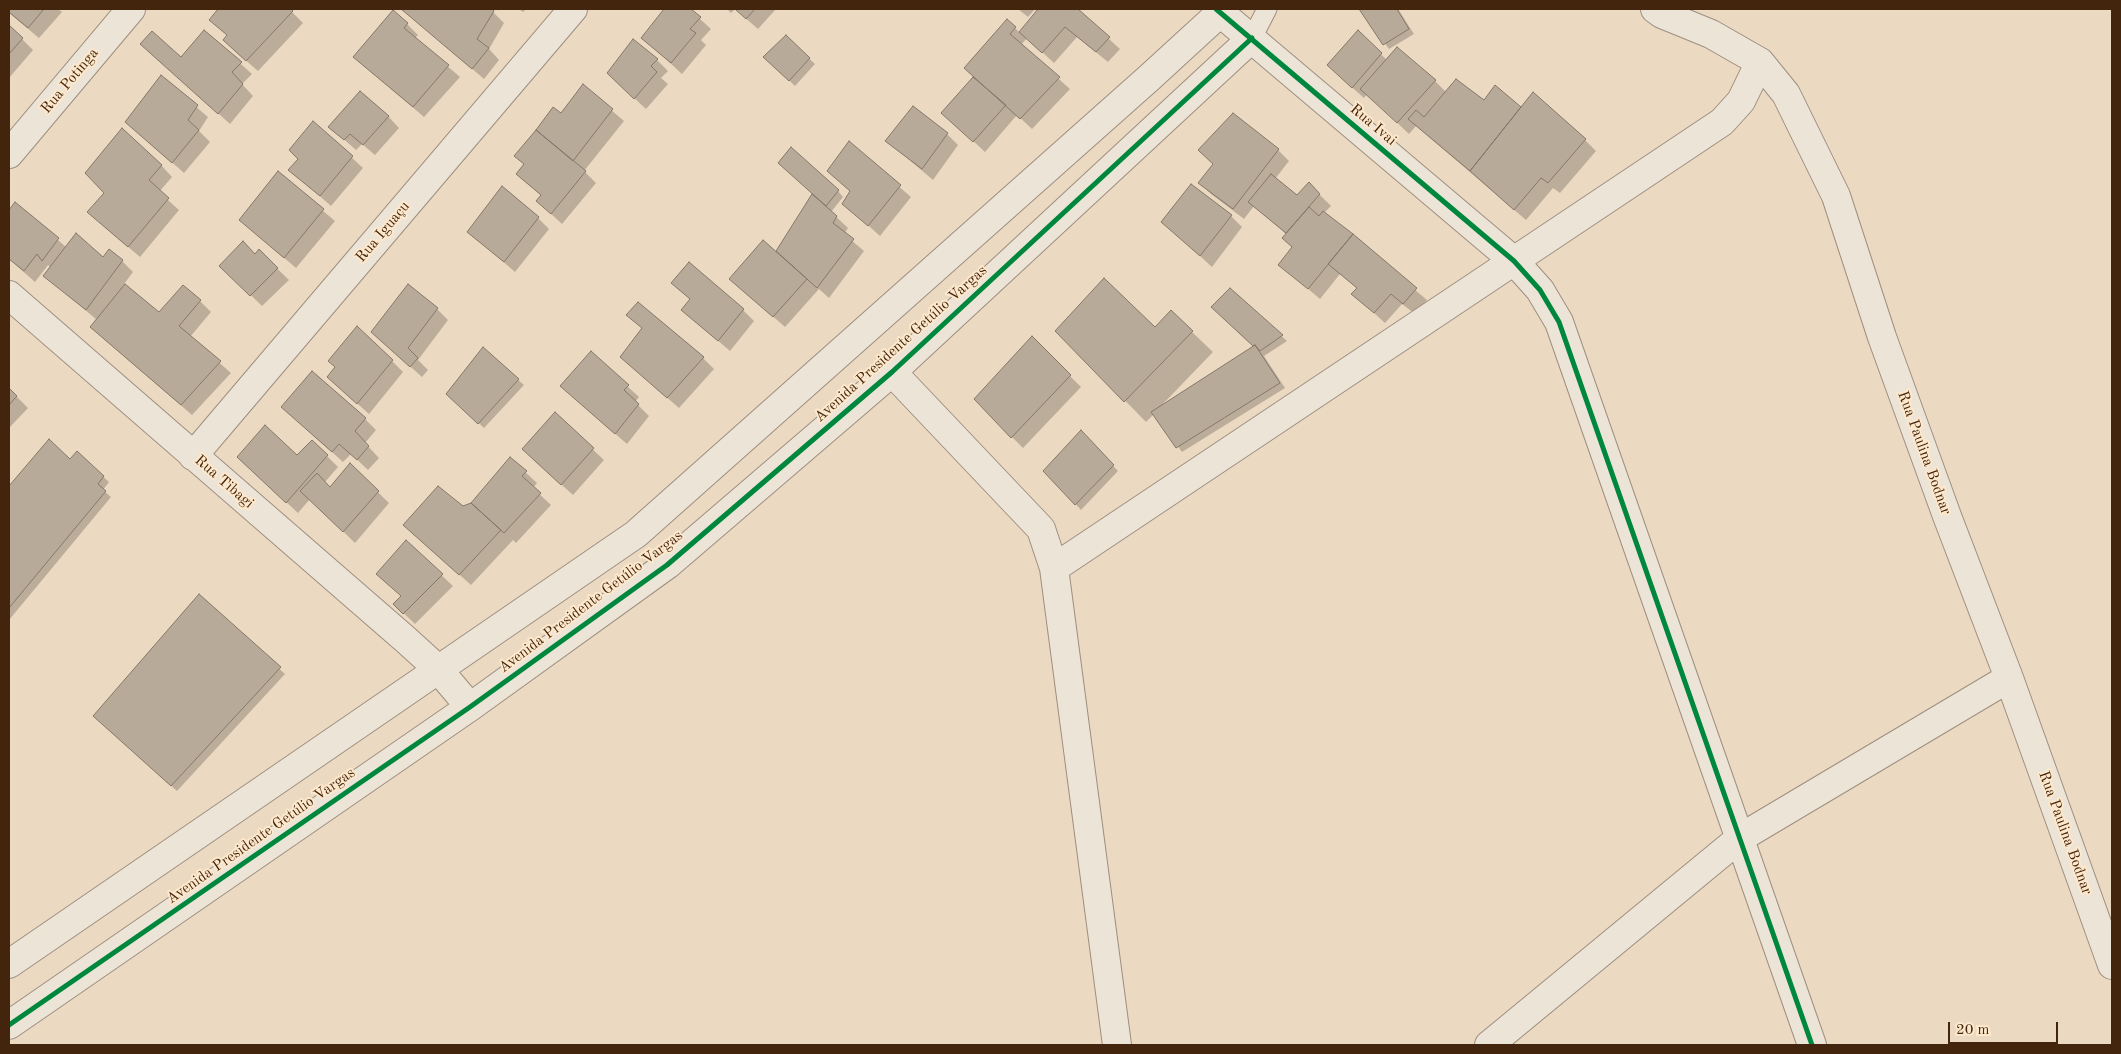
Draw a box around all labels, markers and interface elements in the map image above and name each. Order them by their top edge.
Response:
street label: Rua Potinga [37,45,103,117]
street label: Rua Ivai [1346,100,1400,150]
street label: Rua Iguaçu [352,198,414,266]
street label: Avenida Presidente Getúlio Vargas [811,262,991,426]
street label: Rua Paulina Bodnar [1893,389,1955,517]
street label: Rua Tibagi [191,451,257,513]
street label: Avenida Presidente Getúlio Vargas [495,527,687,677]
street label: Avenida Presidente Getúlio Vargas [163,764,359,908]
street label: Rua Paulina Bodnar [2034,769,2096,897]
scale bar [1951,1012,2061,1044]
text: 20 m [1956,1023,1990,1038]

